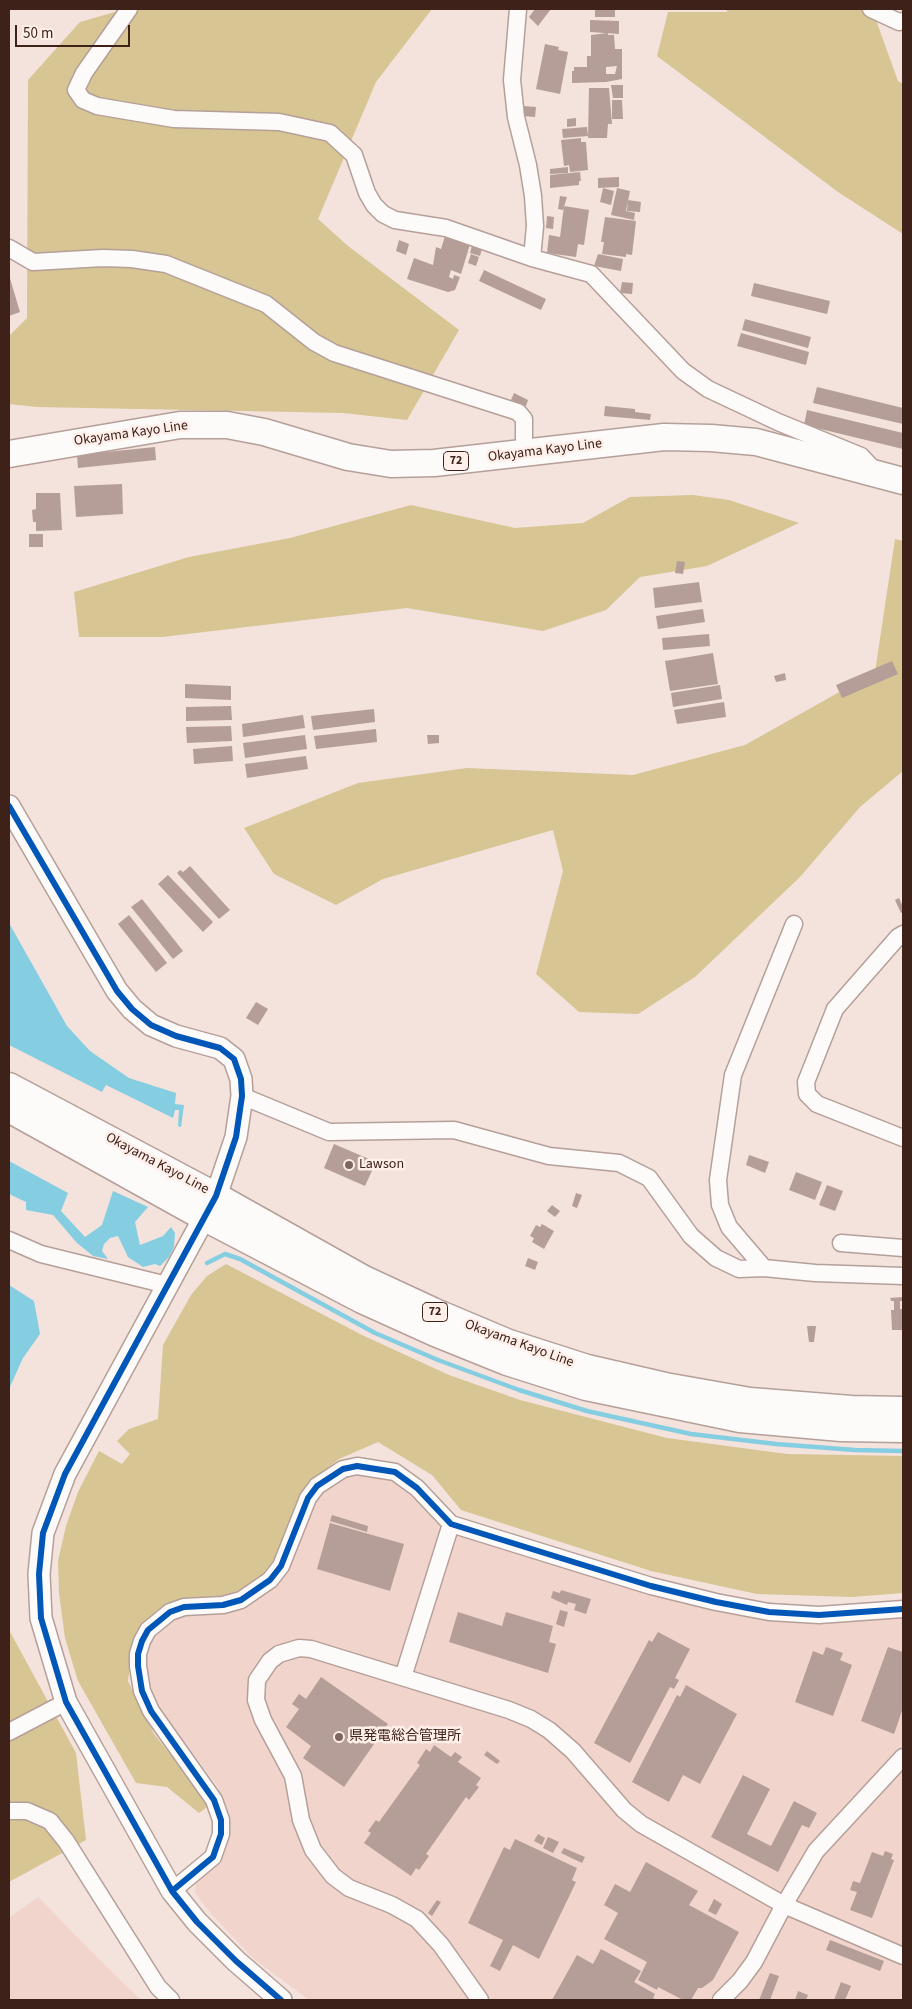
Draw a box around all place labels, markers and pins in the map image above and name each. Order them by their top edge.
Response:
place label: Lawson [359,1157,404,1173]
marker: Lawson [343,1159,355,1171]
place label: 県発電総合管理所 [349,1729,461,1745]
marker: 県発電総合管理所 [333,1731,345,1743]

